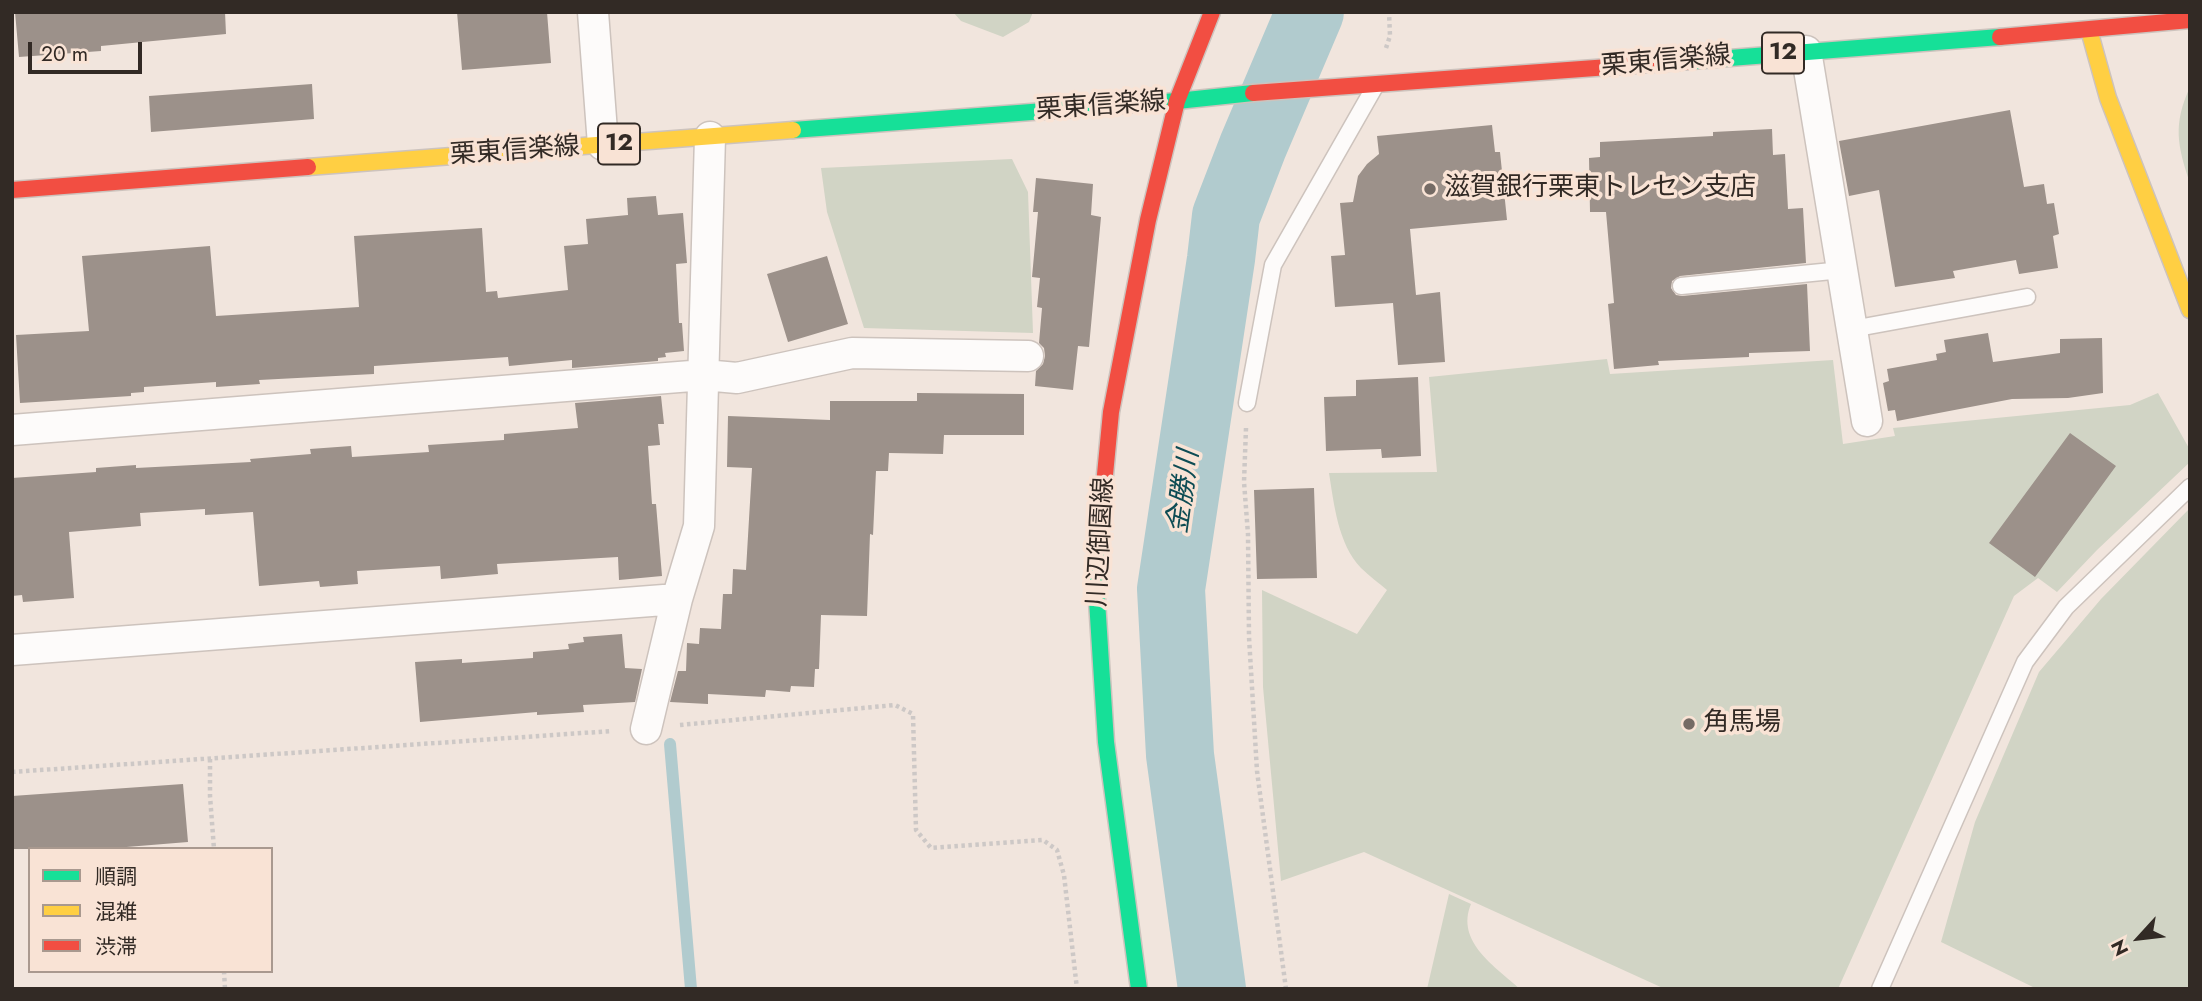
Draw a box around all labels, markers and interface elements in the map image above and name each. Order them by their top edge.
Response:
scale bar [32,28,145,72]
road number: 12 [1762,32,1804,74]
text: 20 m [41,39,88,69]
street label: 栗東信楽線 [1600,41,1732,83]
street label: 栗東信楽線 [1035,87,1167,127]
road number: 12 [598,124,640,164]
street label: 栗東信楽線 [449,132,581,172]
place label: 滋賀銀行栗東トレセン支店 [1444,173,1756,205]
marker: 滋賀銀行栗東トレセン支店 [1422,181,1438,197]
water label: 金勝川 [1163,448,1207,536]
street label: 川辺御園線 [1083,476,1121,608]
place label: 角馬場 [1703,708,1781,740]
marker: 角馬場 [1681,716,1697,732]
legend [28,847,273,973]
text: 順調 [95,862,137,892]
text: 混雑 [95,897,137,927]
north arrow [2104,903,2174,973]
text: 渋滞 [95,932,137,962]
text: N [2104,935,2135,961]

